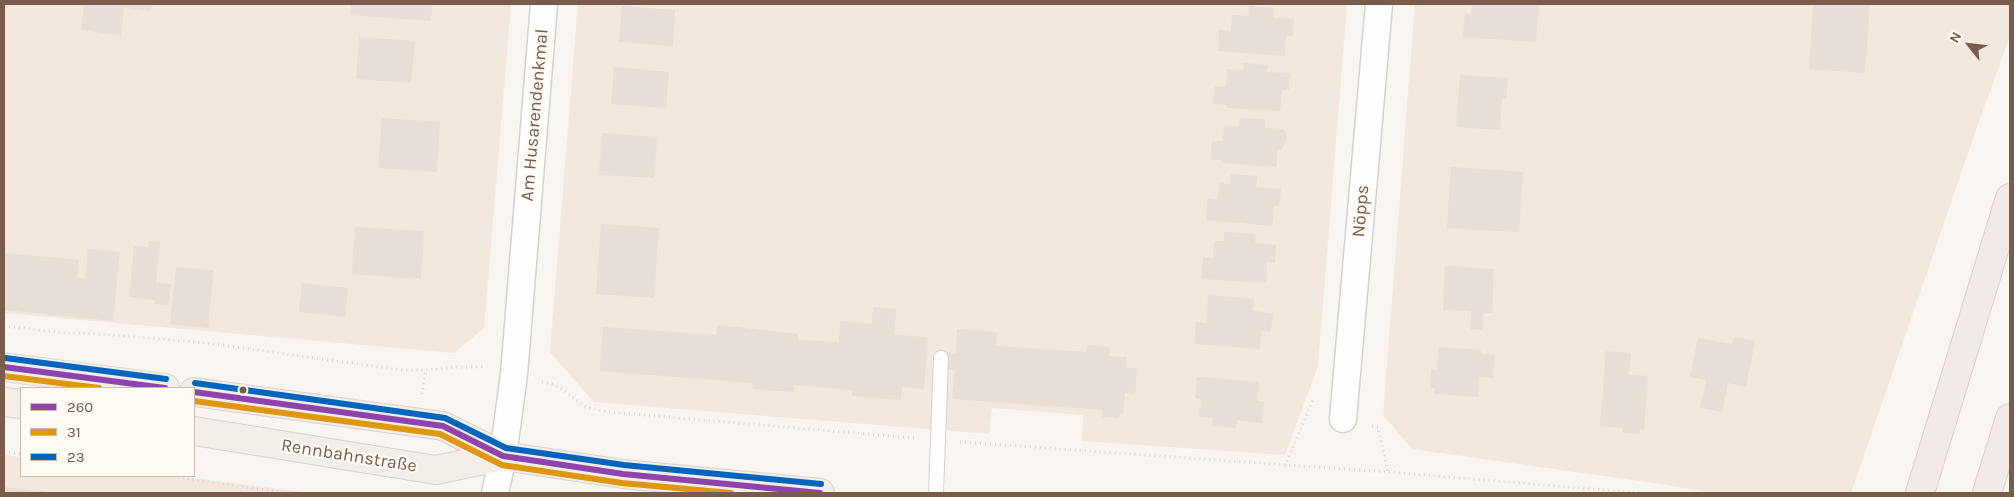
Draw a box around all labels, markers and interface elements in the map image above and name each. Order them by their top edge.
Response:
north arrow [1944,20,1994,70]
street label: Am Husarendenkmal [517,28,553,202]
text: N [1946,29,1965,46]
street label: Nöpps [1348,184,1374,238]
unlabelled marker [238,385,248,395]
legend [20,387,195,477]
text: 260 [67,398,93,416]
text: 31 [67,423,81,441]
street label: Rennbahnstraße [280,435,418,477]
text: 23 [67,448,85,466]

